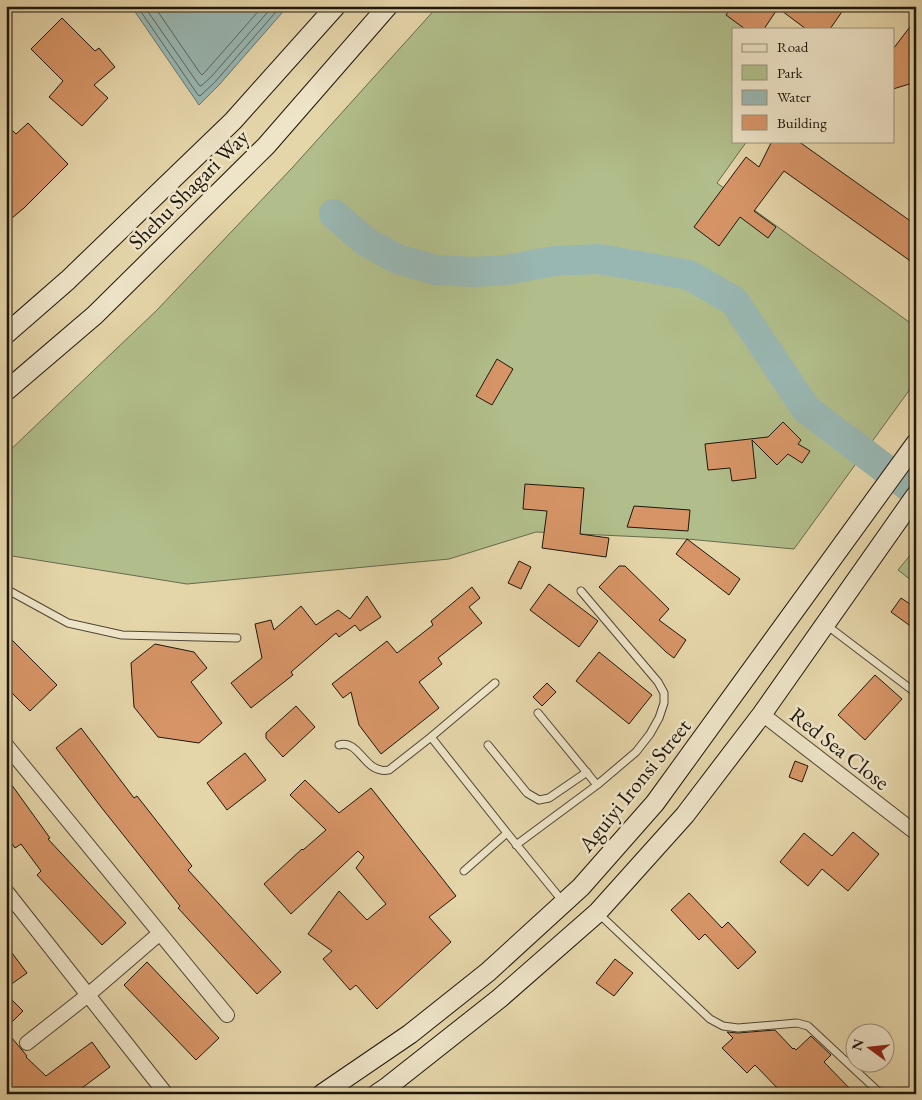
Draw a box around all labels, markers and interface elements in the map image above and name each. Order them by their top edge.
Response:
legend [732,28,894,142]
text: Road [777,37,809,56]
text: Park [777,63,804,82]
text: Water [777,87,811,106]
text: Building [777,113,827,132]
street label: Shehu Shagari Way [122,122,255,256]
street label: Red Sea Close [784,700,896,797]
street label: Aguiyi Ironsi Street [571,712,697,859]
north arrow [844,1022,894,1072]
text: N [847,1036,868,1052]

